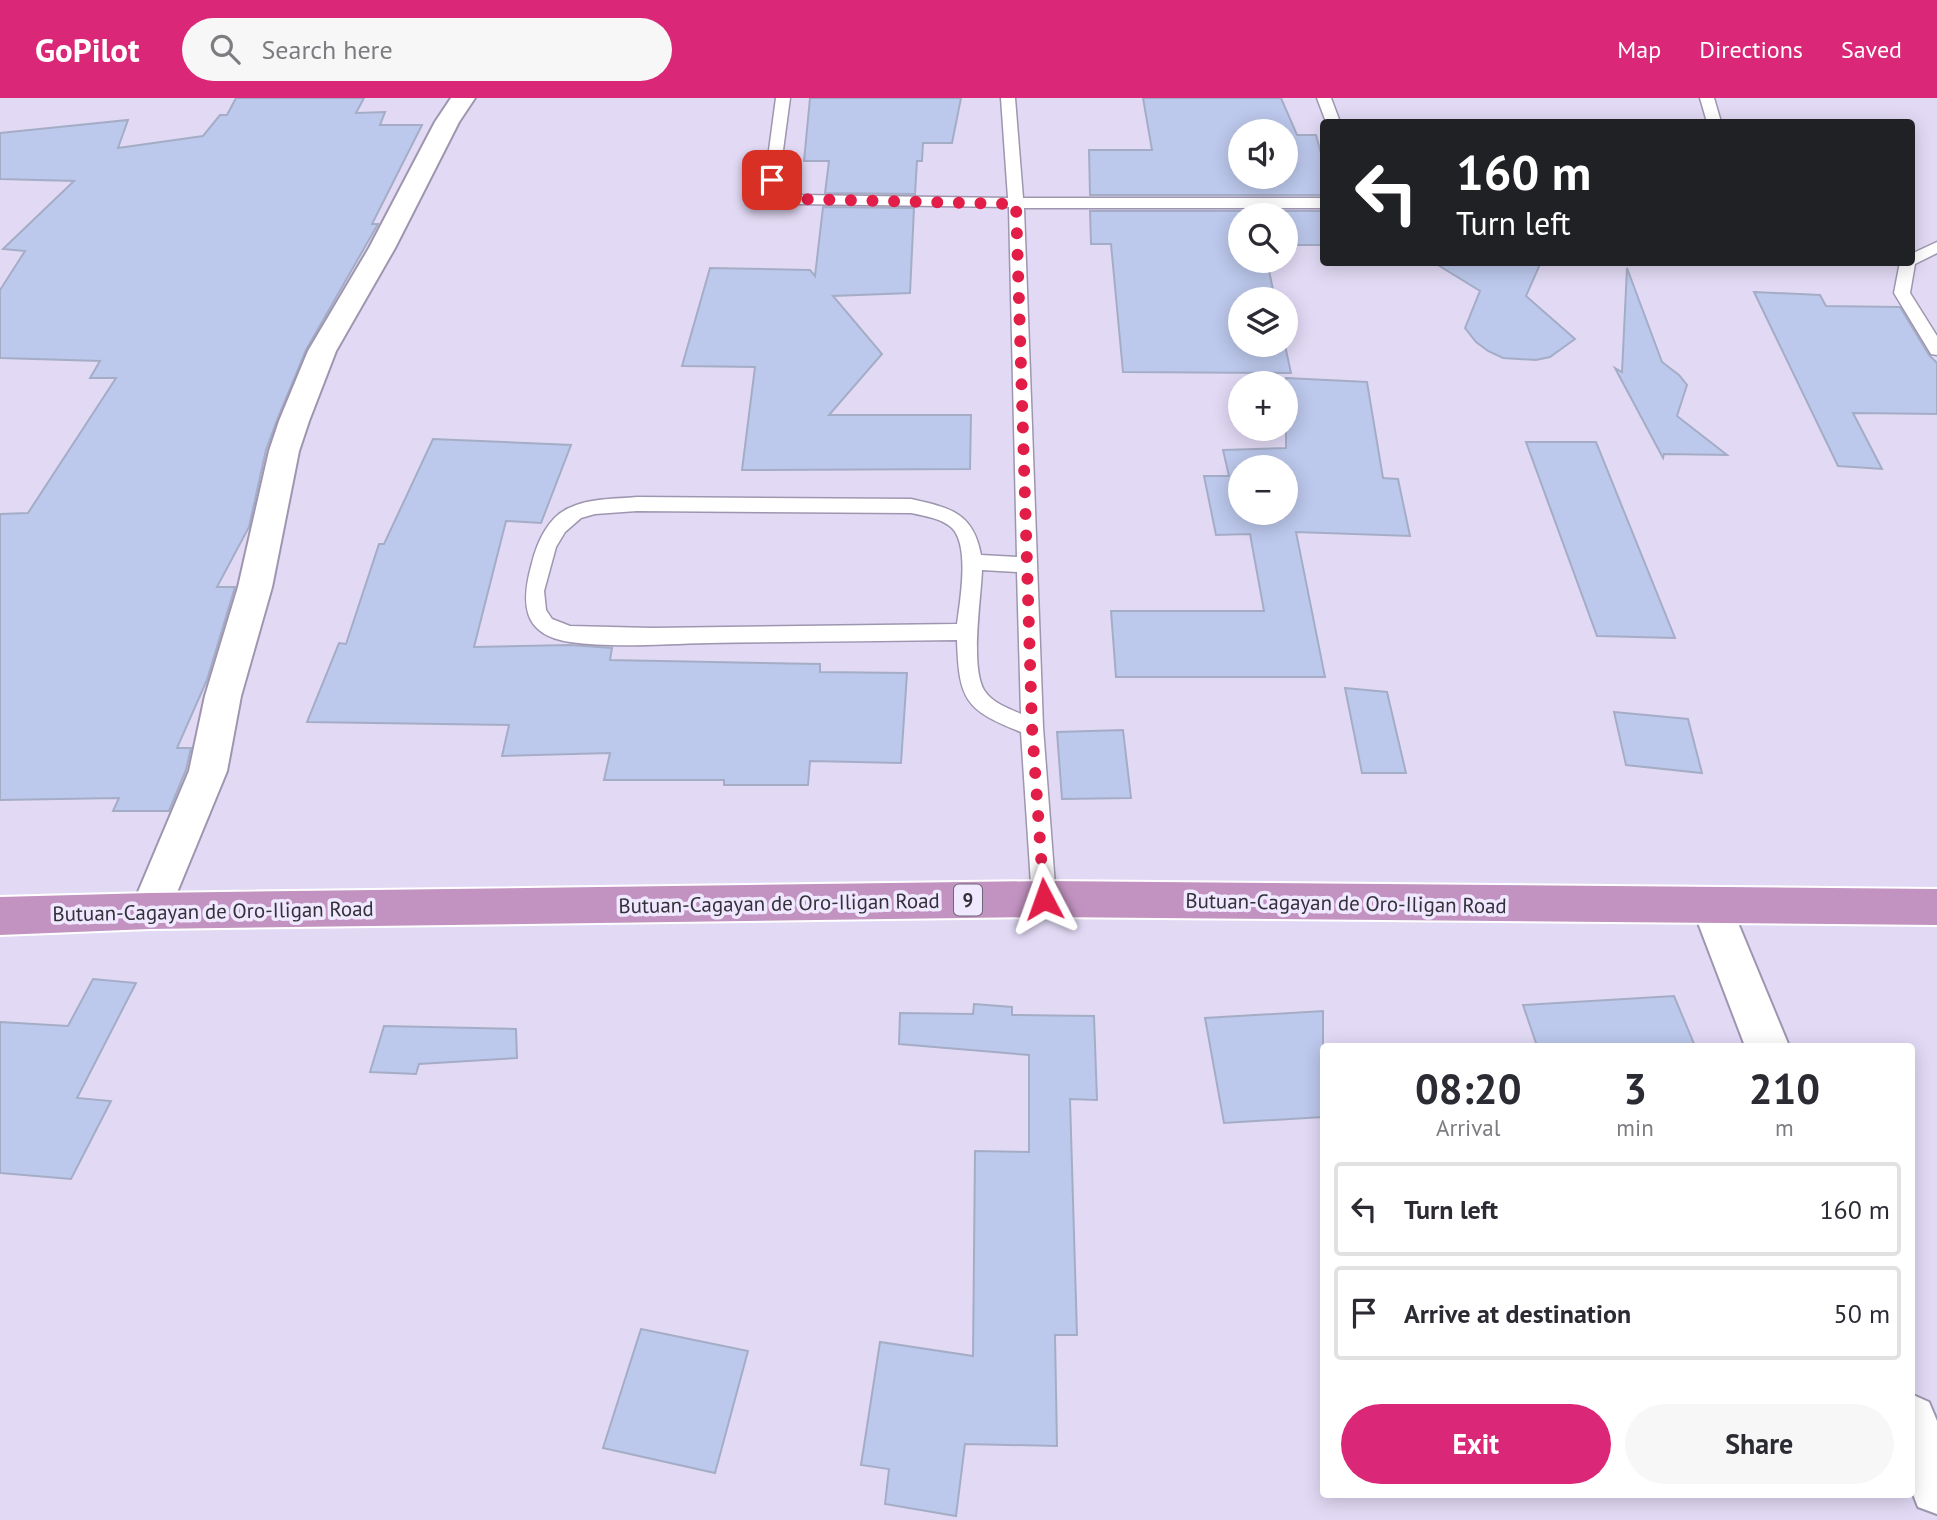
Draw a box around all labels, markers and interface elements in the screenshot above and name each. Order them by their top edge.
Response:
search box [182,18,672,81]
text: GoPilot [35,28,140,71]
icon: search [206,30,244,68]
text: Search here [262,33,393,66]
text: Map [1617,34,1661,65]
text: Directions [1699,34,1803,65]
text: Saved [1841,34,1902,65]
map controls [1228,119,1298,525]
button: sound [1228,119,1298,189]
text: 160 m [1456,140,1591,204]
icon: left [1341,147,1432,238]
pin [742,150,802,210]
icon: arrive [753,161,791,199]
text: Turn left [1456,202,1571,244]
button: search [1228,203,1298,273]
button: layers [1228,287,1298,357]
button: + [1228,371,1298,441]
button: − [1228,455,1298,525]
position arrow [1007,862,1081,936]
road number: 9 [954,884,982,916]
street label: Butuan-Cagayan de Oro-Iligan Road [618,887,940,919]
street label: Butuan-Cagayan de Oro-Iligan Road [1185,887,1507,919]
street label: Butuan-Cagayan de Oro-Iligan Road [52,895,374,927]
text: 08:20 [1415,1061,1521,1116]
text: 3 [1623,1061,1647,1116]
text: 210 [1749,1061,1820,1116]
text: Arrival [1436,1113,1500,1142]
text: min [1616,1113,1654,1142]
text: m [1775,1113,1794,1142]
icon: left [1345,1190,1383,1228]
text: Turn left [1404,1193,1498,1226]
text: 160 m [1819,1193,1890,1226]
icon: arrive [1345,1294,1383,1332]
text: Arrive at destination [1404,1297,1631,1330]
text: 50 m [1834,1297,1890,1330]
button: Exit [1341,1404,1611,1484]
button: Share [1625,1404,1894,1484]

